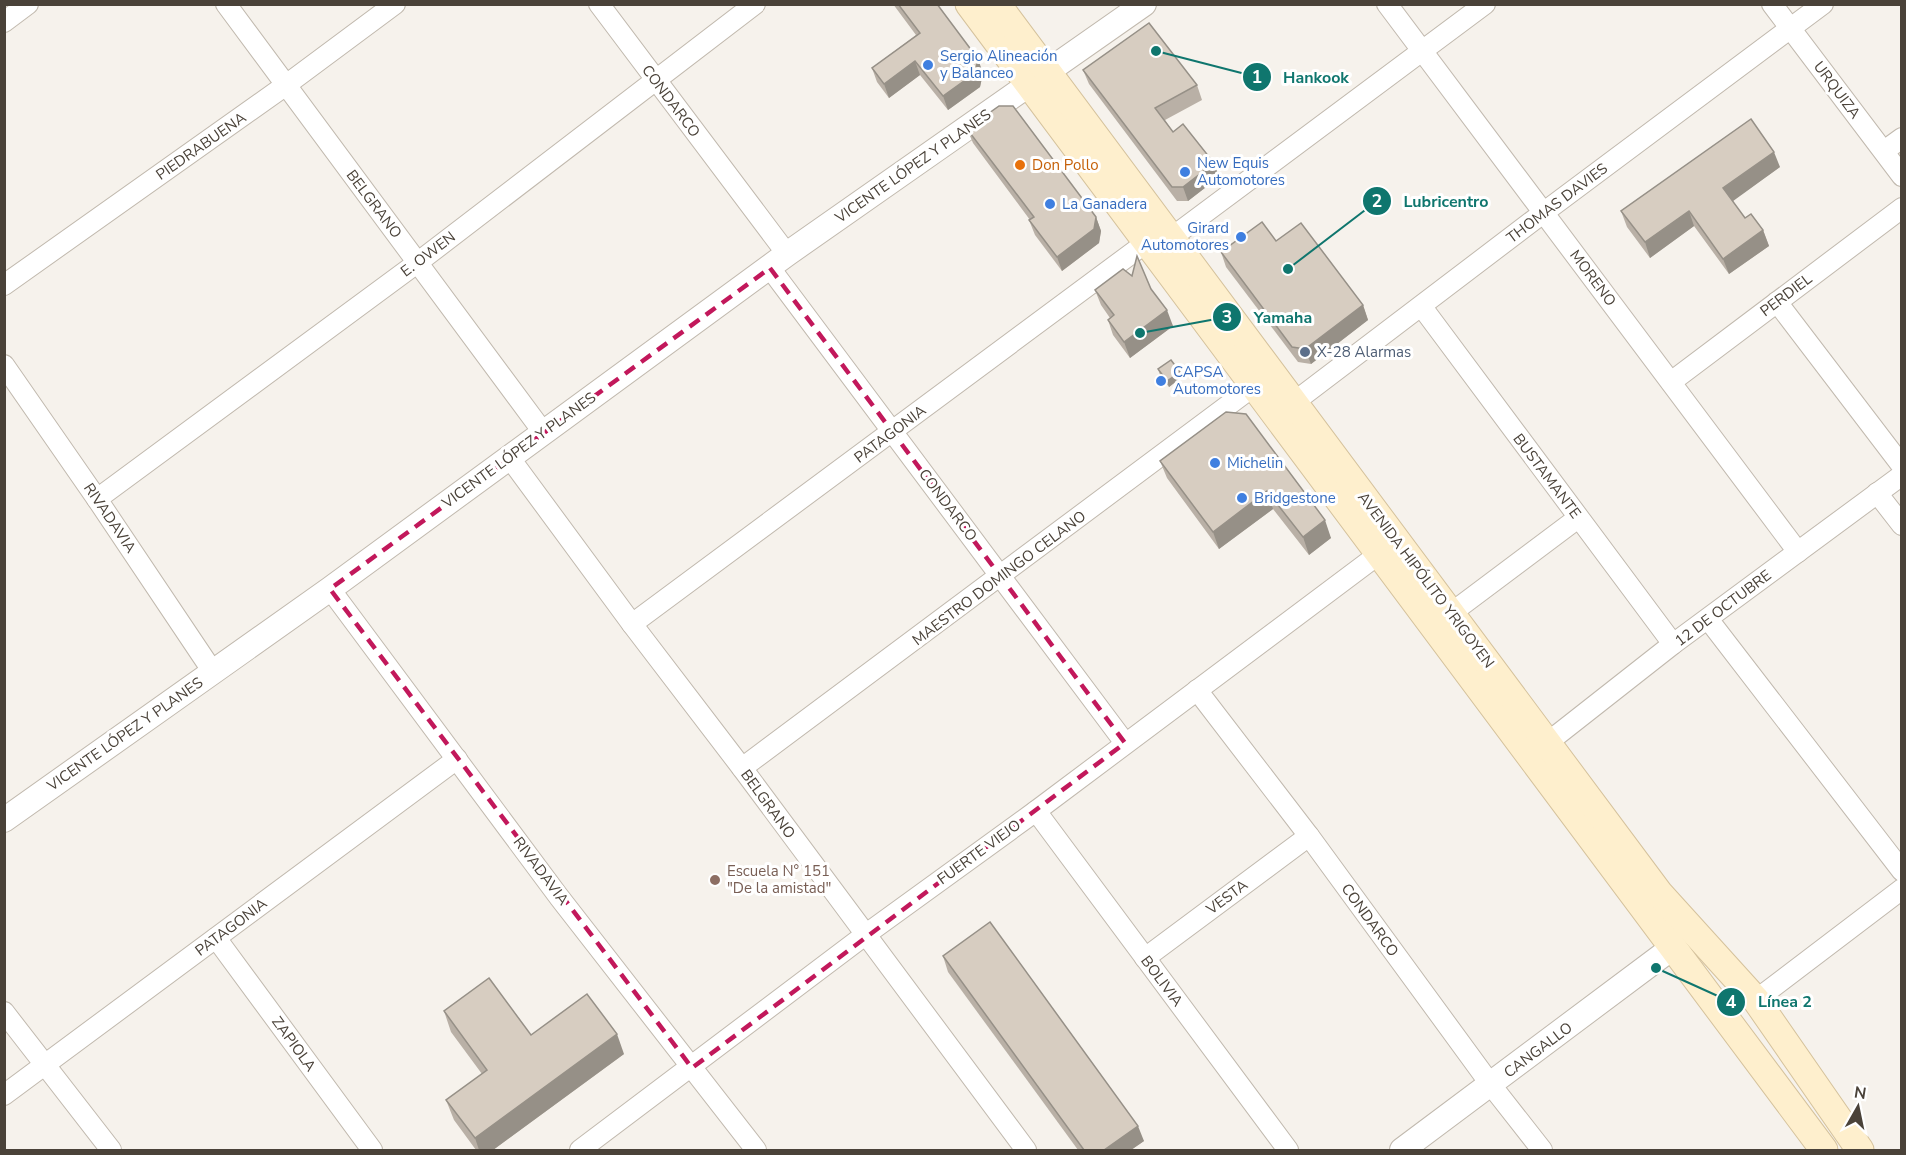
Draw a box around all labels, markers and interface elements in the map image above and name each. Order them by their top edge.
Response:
place label: Sergio Alineación y Balanceo [940,46,1058,83]
street label: URQUIZA [1809,57,1865,123]
marker: Sergio Alineación y Balanceo [921,58,935,72]
callout: Hankook [1242,60,1361,94]
street label: CONDARCO [637,61,705,141]
text: 1 [1252,65,1262,89]
text: Hankook [1283,67,1349,89]
street label: VICENTE LÓPEZ Y PLANES [830,104,995,228]
street label: PIEDRABUENA [152,107,250,185]
place label: New Equis Automotores [1197,153,1285,190]
place label: Don Pollo [1032,155,1099,175]
marker: Don Pollo [1013,158,1027,172]
street label: THOMAS DAVIES [1502,158,1612,248]
marker: New Equis Automotores [1178,165,1192,179]
street label: BELGRANO [342,166,406,242]
callout: Lubricentro [1362,184,1501,218]
text: 2 [1372,189,1382,213]
text: Lubricentro [1404,191,1488,213]
place label: La Ganadera [1062,194,1147,214]
marker: La Ganadera [1043,197,1057,211]
place label: Girard Automotores [1141,218,1229,255]
street label: E. OWEN [397,227,459,281]
marker: Girard Automotores [1234,230,1248,244]
street label: MORENO [1565,246,1621,310]
street label: PERDIEL [1756,269,1816,321]
callout: Yamaha [1212,300,1324,334]
text: 3 [1222,305,1232,329]
text: Yamaha [1253,307,1312,329]
place label: X-28 Alarmas [1317,342,1411,362]
marker: X-28 Alarmas [1298,345,1312,359]
place label: CAPSA Automotores [1173,362,1261,399]
marker: CAPSA Automotores [1154,374,1168,388]
street label: VICENTE LÓPEZ Y PLANES [437,387,600,513]
street label: PATAGONIA [850,400,930,468]
street label: BUSTAMANTE [1508,429,1586,523]
place label: Michelin [1227,453,1283,473]
marker: Michelin [1208,456,1222,470]
street label: CONDARCO [914,465,982,545]
street label: RIVADAVIA [79,479,141,557]
street label: AVENIDA HIPÓLITO YRIGOYEN [1353,487,1500,672]
place label: Bridgestone [1254,488,1336,508]
marker: Bridgestone [1235,491,1249,505]
street label: MAESTRO DOMINGO CELANO [908,506,1090,650]
street label: 12 DE OCTUBRE [1671,565,1775,651]
street label: VICENTE LÓPEZ Y PLANES [42,672,207,796]
street label: BELGRANO [736,765,800,843]
street label: FUERTE VIEJO [933,815,1025,889]
street label: RIVADAVIA [509,833,573,909]
place label: Escuela N° 151 "De la amistad" [727,861,831,898]
marker: Escuela N° 151 "De la amistad" [708,873,722,887]
street label: VESTA [1202,875,1252,920]
street label: CONDARCO [1337,880,1403,960]
street label: PATAGONIA [191,893,271,961]
street label: BOLIVIA [1136,952,1188,1011]
callout: Línea 2 [1716,985,1824,1019]
text: 4 [1726,990,1737,1014]
text: Línea 2 [1758,991,1812,1013]
street label: ZAPIOLA [267,1013,321,1076]
street label: CANGALLO [1500,1018,1576,1082]
north arrow [1828,1077,1888,1137]
text: N [1853,1081,1868,1105]

